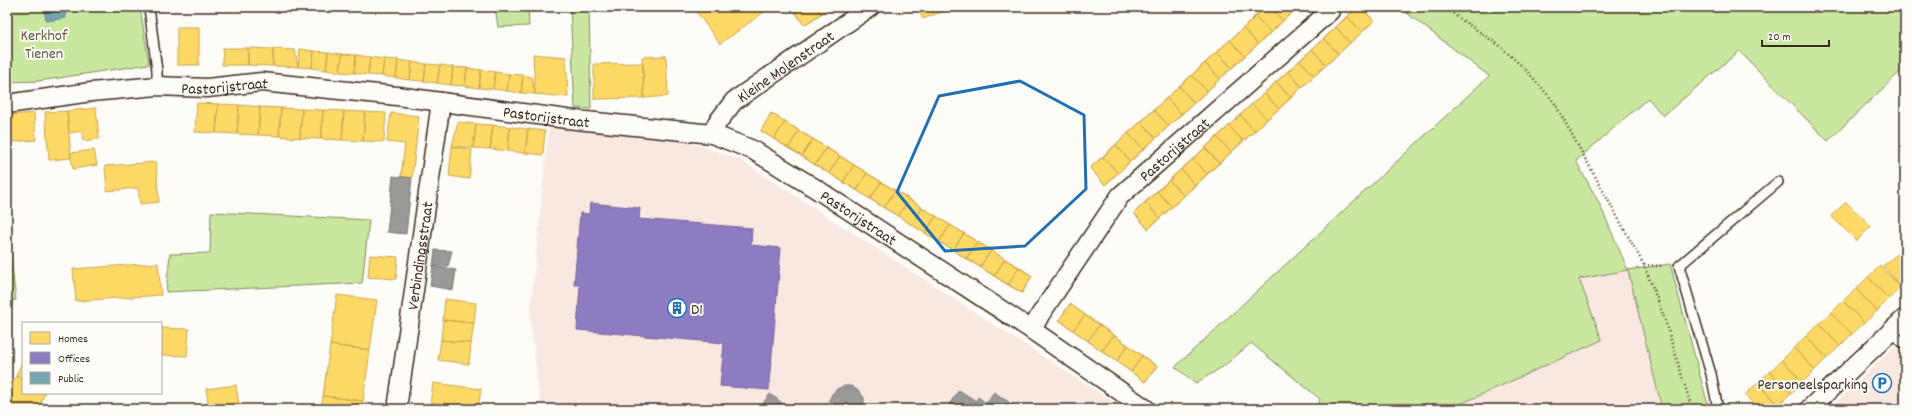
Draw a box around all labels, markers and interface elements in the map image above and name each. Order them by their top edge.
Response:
scale bar [1762,22,1829,48]
park label: Kerkhof Tienen [20,25,68,66]
street label: Kleine Molenstraat [733,26,840,110]
text: 20 m [1768,29,1791,46]
street label: Pastorijstraat [181,73,269,102]
street label: Pastorijstraat [501,101,591,135]
street label: Pastorijstraat [1135,113,1216,188]
street label: Pastorijstraat [815,186,901,253]
street label: Verbindingsstraat [402,200,441,312]
building icon: D1 [666,297,688,319]
place label: D1 [691,299,703,322]
legend [22,322,162,394]
text: Homes [58,331,88,348]
text: Offices [58,351,90,368]
text: Public [58,371,84,388]
parking icon: Personeelsparking [1871,372,1893,394]
place label: Personeelsparking [1757,374,1868,397]

